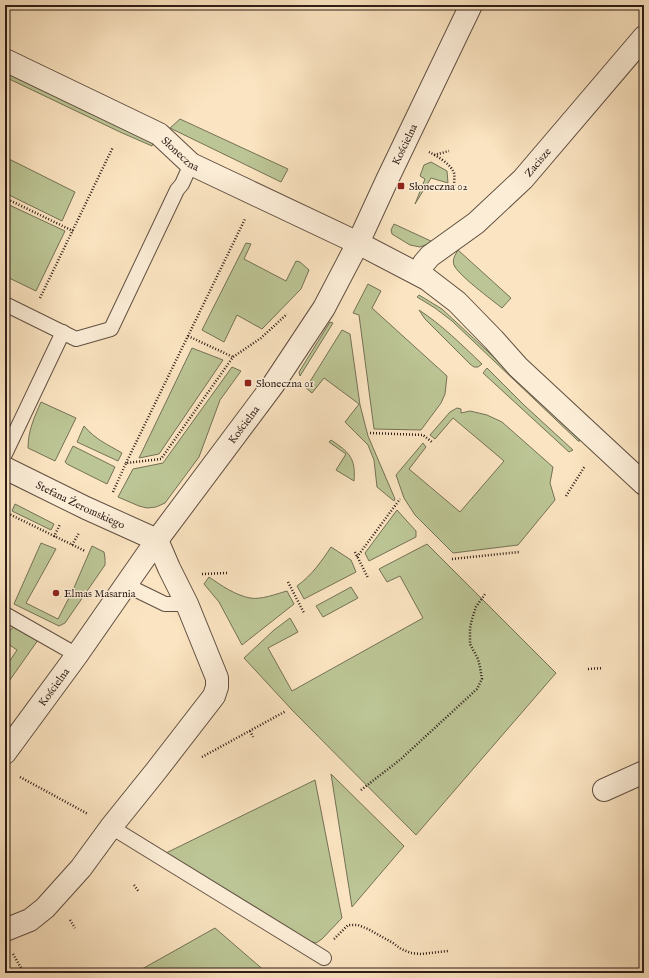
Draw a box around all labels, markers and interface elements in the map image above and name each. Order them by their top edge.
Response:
street label: Kościelna [389,122,421,168]
street label: Słoneczna [158,134,201,175]
street label: Zacisze [522,145,555,180]
place label: Słoneczna 02 [409,180,468,194]
marker: Słoneczna 02 [396,181,406,191]
place label: Słoneczna 01 [256,377,314,391]
marker: Słoneczna 01 [243,378,253,388]
street label: Kościelna [225,403,263,447]
street label: Stefana Żeromskiego [33,478,127,533]
place label: Elmas Masarnia [64,587,136,601]
marker: Elmas Masarnia [51,588,61,598]
street label: Kościelna [36,665,73,709]

